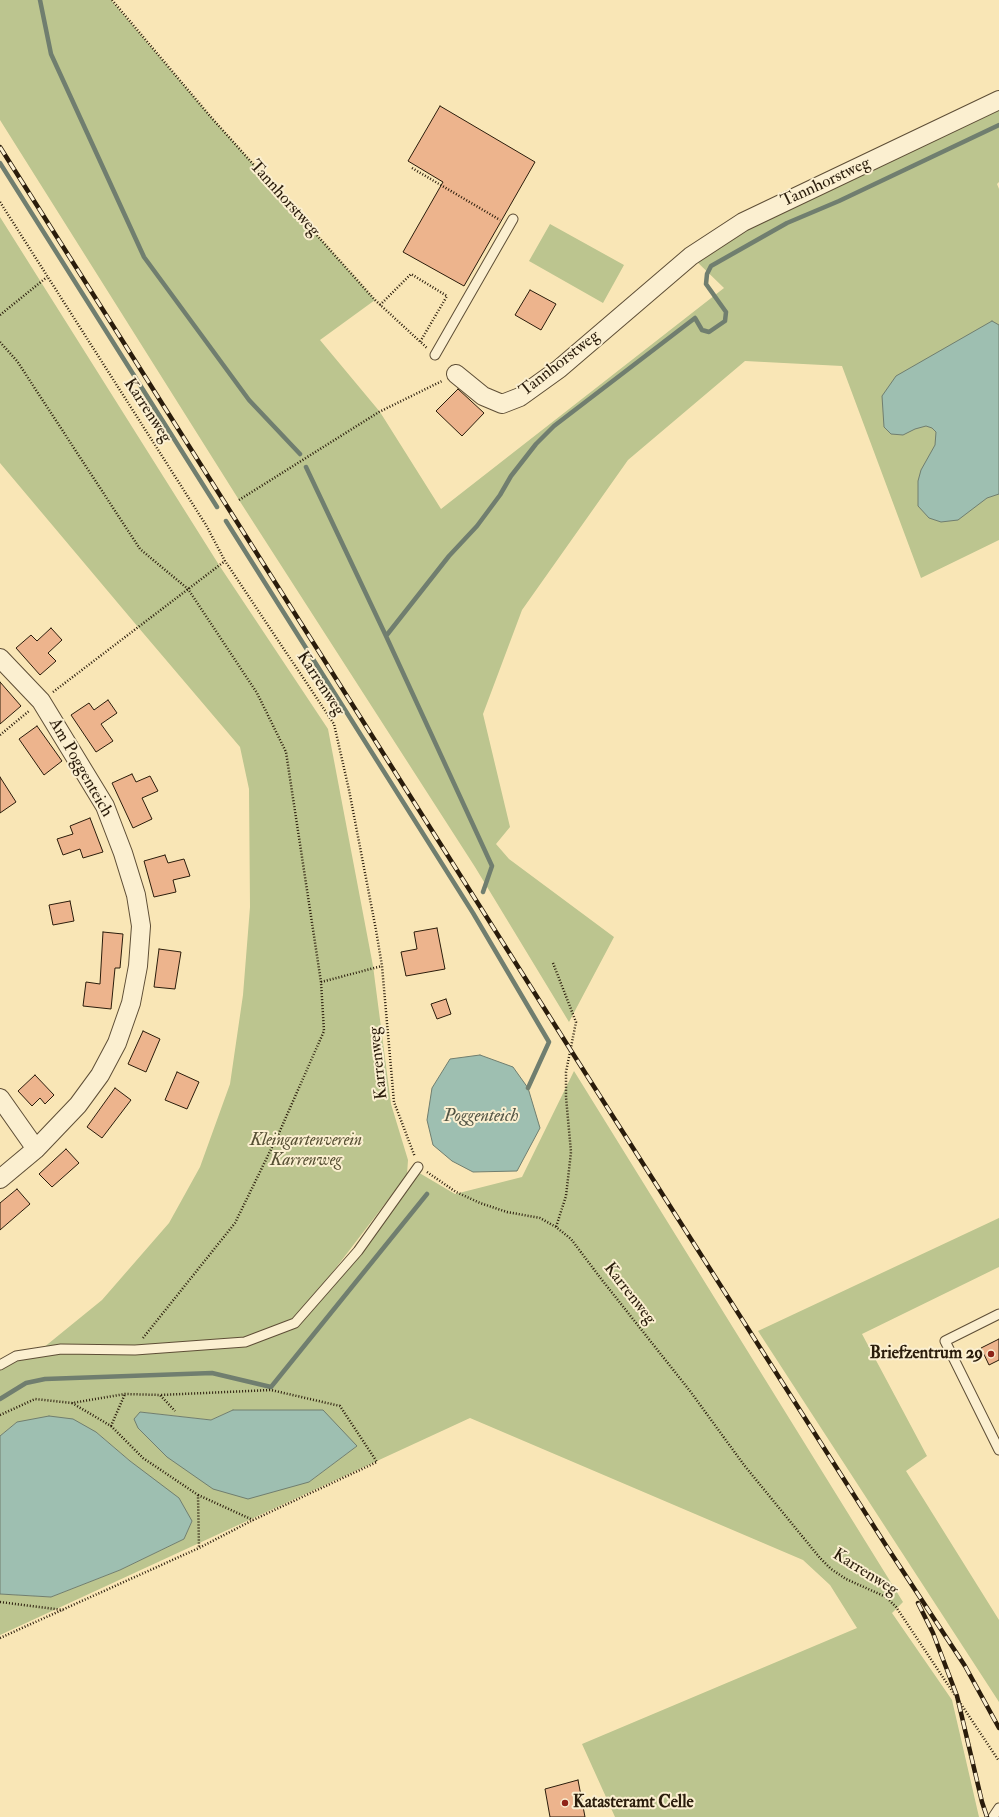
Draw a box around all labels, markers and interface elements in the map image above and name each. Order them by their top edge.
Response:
street label: Tannhorstweg [778,154,874,212]
street label: Tannhorstweg [244,157,324,241]
street label: Tannhorstweg [516,326,604,402]
street label: Karrenweg [119,375,175,447]
street label: Karrenweg [292,648,348,720]
street label: Am Poggenteich [44,715,116,821]
street label: Karrenweg [365,1026,393,1100]
water label: Poggenteich [443,1106,519,1128]
park label: Kleingartenverein Karrenweg [250,1131,362,1171]
street label: Karrenweg [598,1259,660,1329]
place label: Briefzentrum 29 [870,1344,983,1364]
marker: Briefzentrum 29 [986,1349,996,1359]
street label: Karrenweg [829,1545,901,1601]
place label: Katasteramt Celle [573,1793,694,1813]
marker: Katasteramt Celle [560,1798,570,1808]

